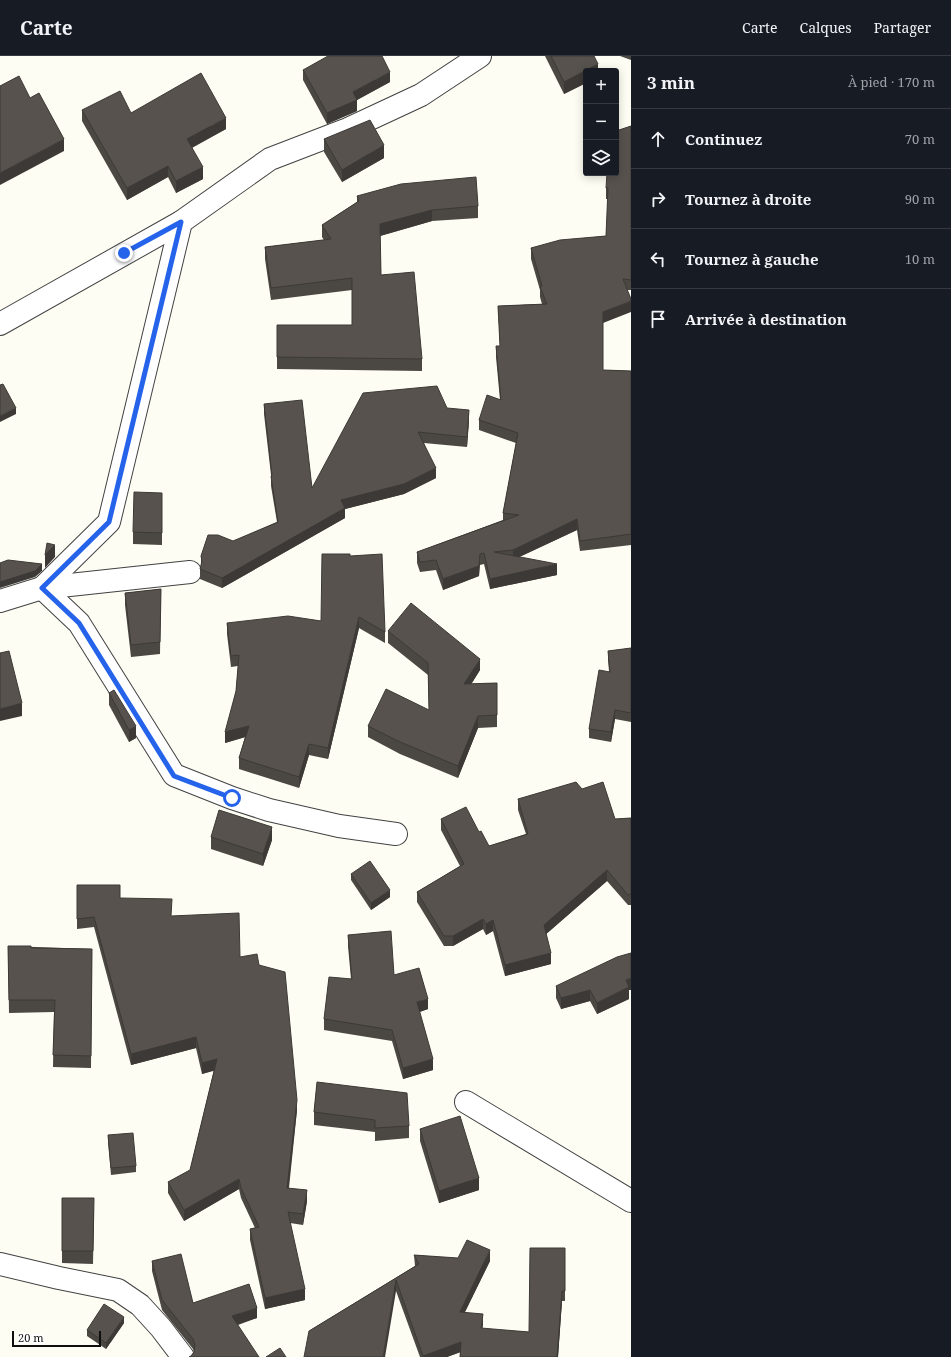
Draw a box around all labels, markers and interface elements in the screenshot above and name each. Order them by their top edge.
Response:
text: Carte [20,15,73,41]
text: Carte [742,18,778,37]
text: Calques [800,18,852,37]
text: Partager [874,18,931,37]
map controls [583,68,619,176]
button: + [583,68,619,104]
text: 3 min [647,71,695,94]
text: À pied · 170 m [848,73,935,91]
button: − [583,104,619,140]
icon: ahead [647,128,669,150]
text: Continuez [685,129,762,149]
text: 70 m [905,130,935,148]
button: layers [583,140,619,176]
icon: right [647,188,669,210]
text: Tournez à droite [685,189,811,209]
text: 90 m [905,190,935,208]
route end [115,244,133,262]
icon: left [647,248,669,270]
text: Tournez à gauche [685,249,819,269]
text: 10 m [905,250,935,268]
icon: arrive [647,308,669,330]
text: Arrivée à destination [685,309,847,329]
route start [223,789,241,807]
scale bar [12,1329,101,1348]
text: 20 m [18,1330,44,1345]

